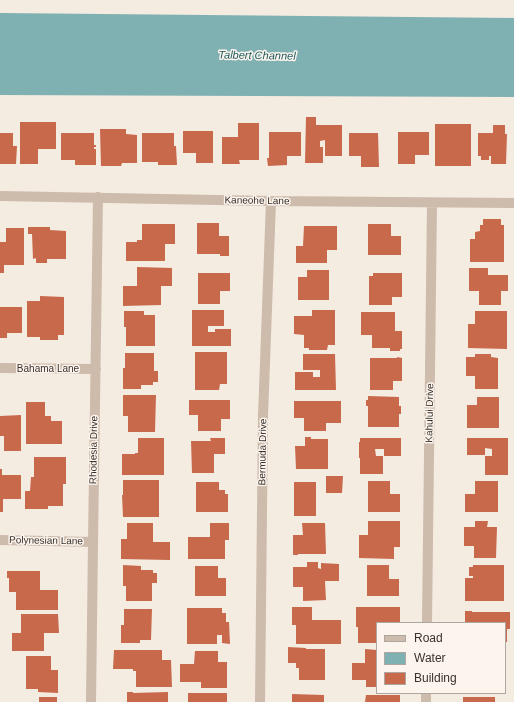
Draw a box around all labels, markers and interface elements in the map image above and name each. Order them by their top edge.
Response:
water label: Talbert Channel [218,49,296,63]
street label: Kaneohe Lane [224,194,290,208]
street label: Bahama Lane [17,363,79,375]
street label: Kahului Drive [423,383,437,443]
street label: Rhodesia Drive [87,416,101,484]
street label: Bermuda Drive [256,419,270,485]
street label: Polynesian Lane [9,534,83,548]
legend [376,622,506,694]
text: Road [414,631,443,645]
text: Water [414,651,446,665]
text: Building [414,671,457,685]

